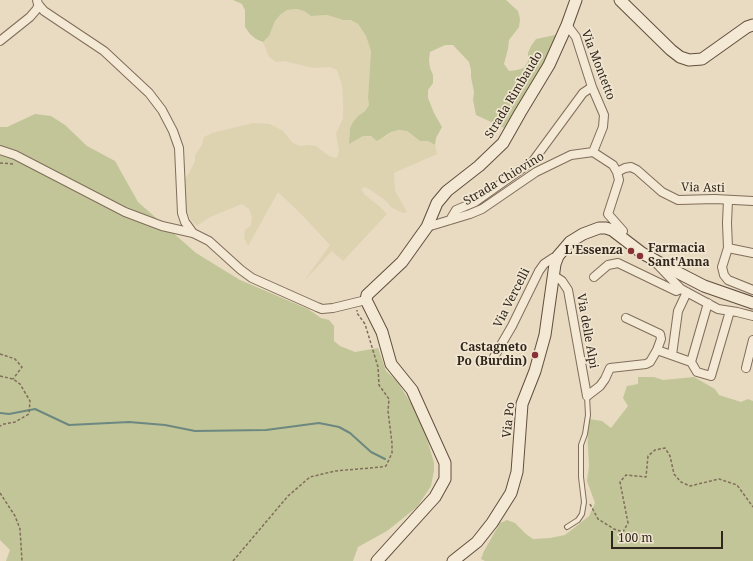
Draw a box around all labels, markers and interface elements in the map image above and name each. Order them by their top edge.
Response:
street label: Via Montetto [578,28,618,102]
street label: Strada Rimbaudo [482,49,546,141]
street label: Strada Chiovino [461,149,547,209]
street label: Via Asti [681,180,725,196]
place label: Farmacia Sant'Anna [648,242,710,270]
place label: L'Essenza [565,244,623,258]
marker: L'Essenza [626,246,636,256]
marker: Farmacia Sant'Anna [635,251,645,261]
street label: Via Vercelli [491,266,533,330]
street label: Via delle Alpi [573,292,601,370]
place label: Castagneto Po (Burdin) [457,341,527,369]
marker: Castagneto Po (Burdin) [530,350,540,360]
street label: Via Po [500,401,518,439]
scale bar [613,523,725,549]
text: 100 m [618,529,653,546]

